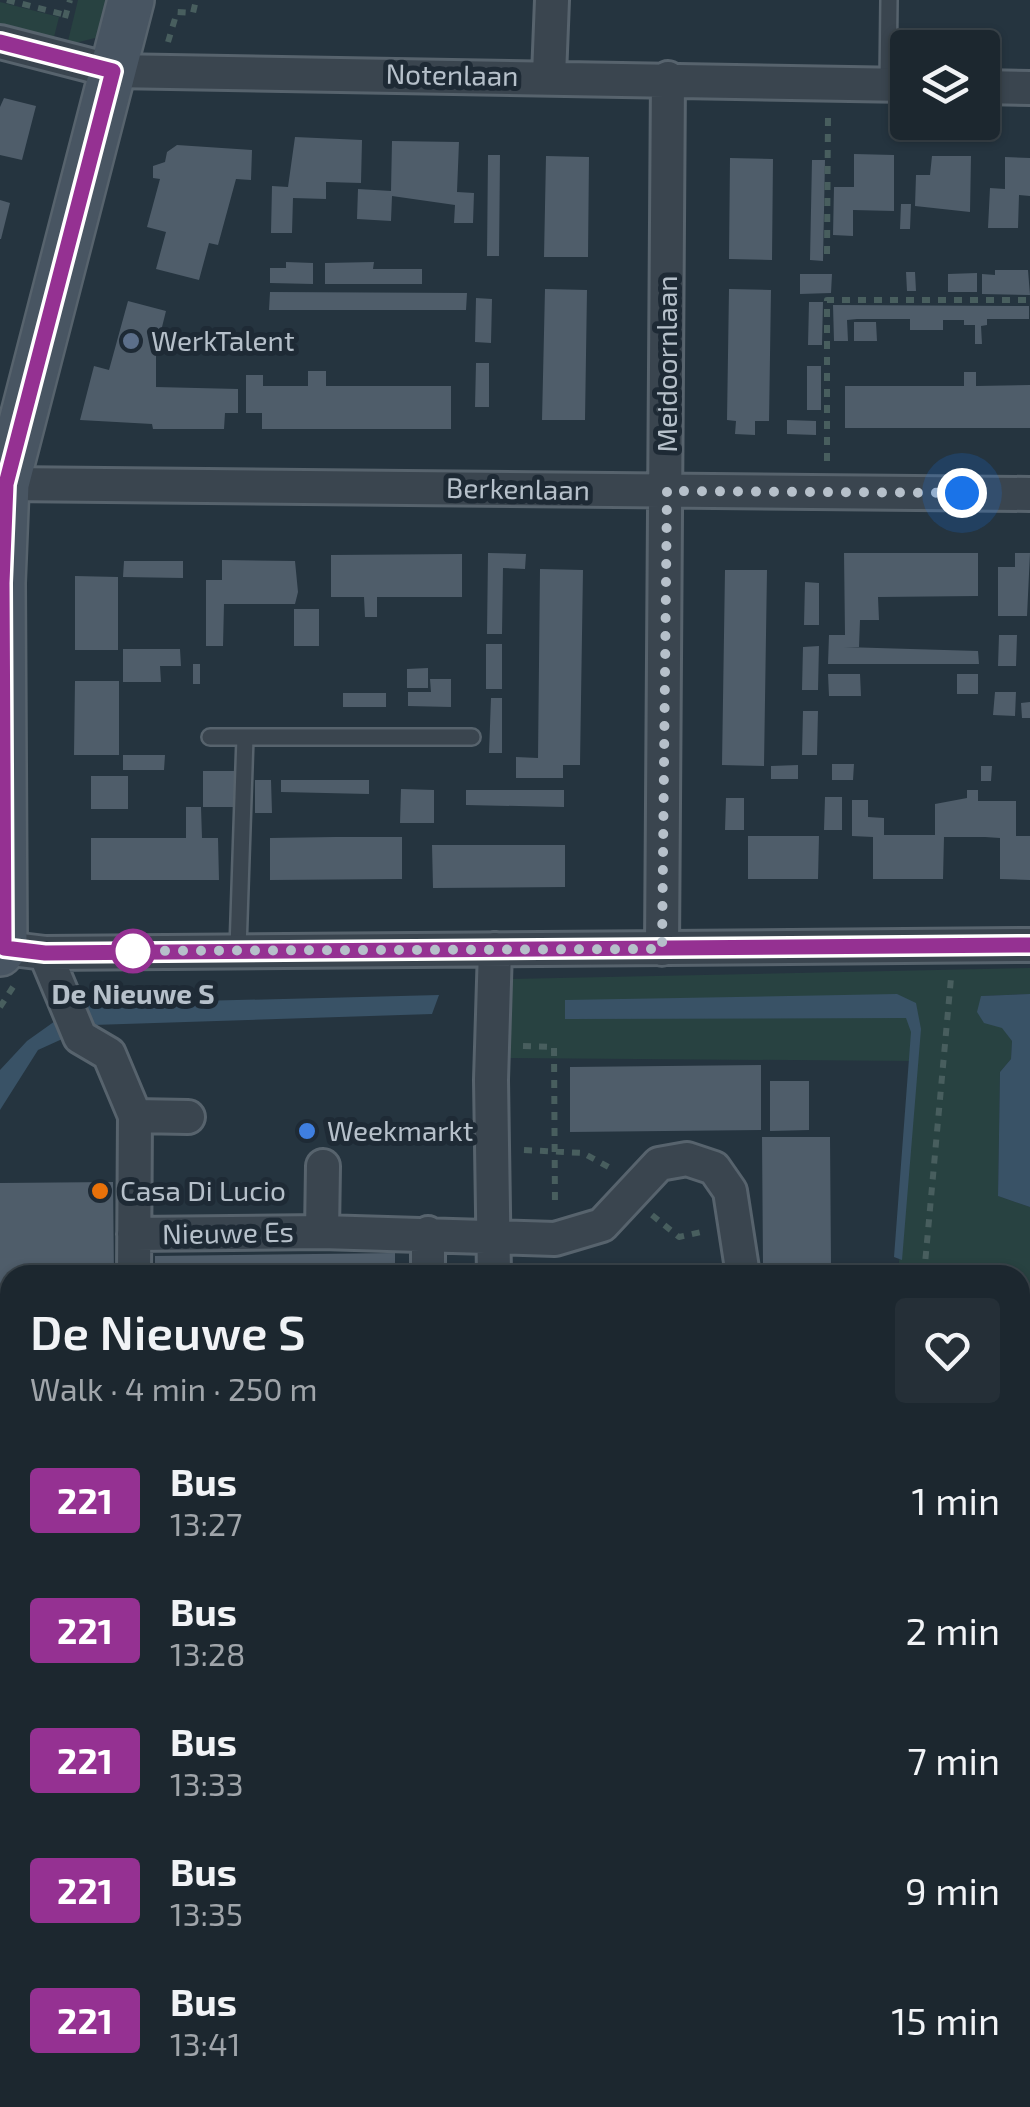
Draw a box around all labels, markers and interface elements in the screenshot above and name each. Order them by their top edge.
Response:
map controls [890,30,1000,140]
button: layers [890,30,1000,140]
street label: Notenlaan [385,56,519,92]
street label: Meidoornlaan [649,275,683,453]
place label: WerkTalent [151,323,295,357]
marker: WerkTalent [120,330,142,352]
your location [937,468,987,518]
street label: Berkenlaan [446,470,590,506]
marker: De Nieuwe S [112,930,154,972]
place label: De Nieuwe S [51,976,215,1010]
place label: Weekmarkt [327,1113,473,1147]
marker: Weekmarkt [296,1120,318,1142]
place label: Casa Di Lucio [120,1173,286,1207]
marker: Casa Di Lucio [89,1180,111,1202]
street label: Nieuwe Es [162,1214,294,1250]
button: heart [895,1298,1000,1403]
text: De Nieuwe S [30,1302,306,1360]
text: Walk · 4 min · 250 m [30,1369,318,1407]
text: Bus [170,1458,237,1504]
text: 1 min [912,1477,1000,1523]
text: 221 [57,1479,113,1521]
text: 13:27 [170,1504,242,1542]
text: Bus [170,1588,237,1634]
text: 2 min [905,1607,1000,1653]
text: 221 [57,1609,113,1651]
text: 13:28 [170,1634,246,1672]
text: Bus [170,1718,237,1764]
text: 7 min [907,1737,1000,1783]
text: 221 [57,1739,113,1781]
text: 13:33 [170,1764,244,1802]
text: Bus [170,1848,237,1894]
text: 9 min [905,1867,1000,1913]
text: 221 [57,1869,113,1911]
text: 13:35 [170,1894,243,1932]
text: Bus [170,1978,237,2024]
text: 15 min [891,1997,1000,2043]
text: 221 [57,1999,113,2041]
text: 13:41 [170,2024,241,2062]

